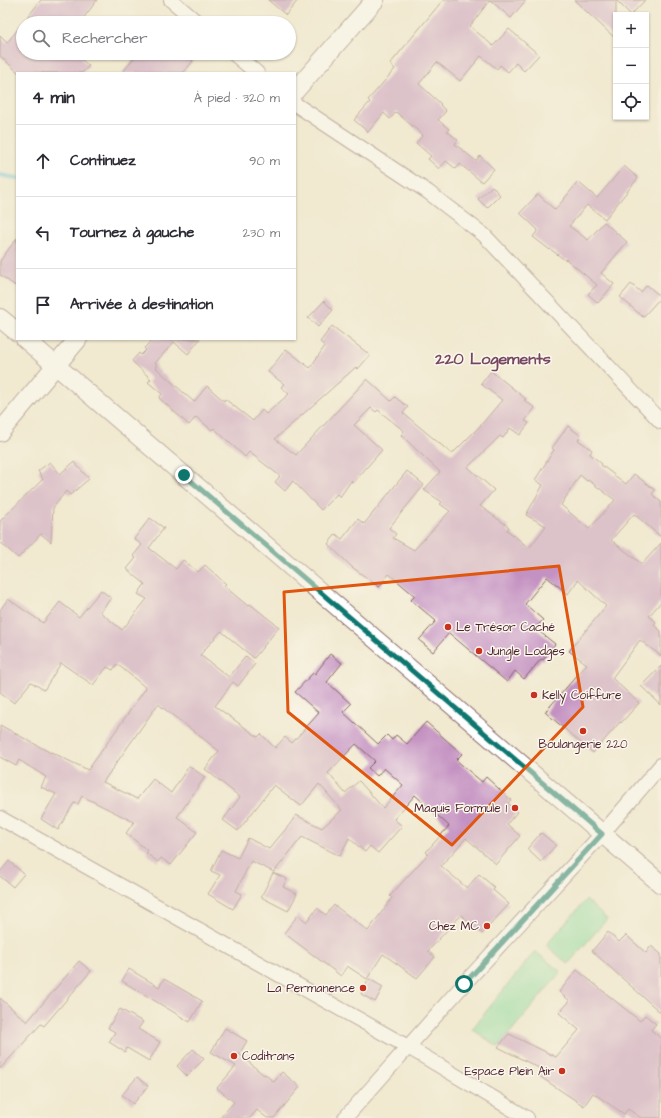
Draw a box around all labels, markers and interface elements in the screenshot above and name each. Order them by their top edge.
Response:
map controls [613,12,649,120]
button: + [613,12,649,48]
search box [16,16,296,60]
icon: search [30,27,52,49]
text: Rechercher [62,28,147,49]
button: − [613,48,649,84]
button: locate [613,84,649,120]
text: 4 min [32,86,75,110]
text: À pied · 320 m [194,89,280,107]
icon: ahead [32,150,54,172]
text: Continuez [70,150,136,171]
text: 90 m [249,152,280,170]
icon: left [32,222,54,244]
text: Tournez à gauche [70,222,194,243]
text: 230 m [242,224,280,242]
icon: arrive [32,294,54,316]
text: Arrivée à destination [70,294,213,315]
district label: 220 Logements [434,348,551,372]
route end [175,466,193,484]
place label: Le Trésor Caché [456,619,556,636]
marker: Le Trésor Caché [443,622,453,632]
place label: Jungle Lodges [487,643,565,661]
marker: Jungle Lodges [474,646,484,656]
place label: Kelly Coiffure [542,687,622,705]
marker: Kelly Coiffure [529,690,539,700]
marker: Boulangerie 220 [578,726,588,736]
place label: Boulangerie 220 [538,736,628,754]
place label: Maquis Formule 1 [414,800,507,817]
marker: Maquis Formule 1 [510,803,520,813]
place label: Chez MC [429,918,479,935]
marker: Chez MC [482,921,492,931]
route start [455,975,473,993]
place label: La Permanence [267,980,356,997]
marker: La Permanence [358,983,368,993]
place label: Coditrans [242,1048,295,1065]
marker: Coditrans [229,1051,239,1061]
place label: Espace Plein Air [464,1063,554,1080]
marker: Espace Plein Air [557,1066,567,1076]

